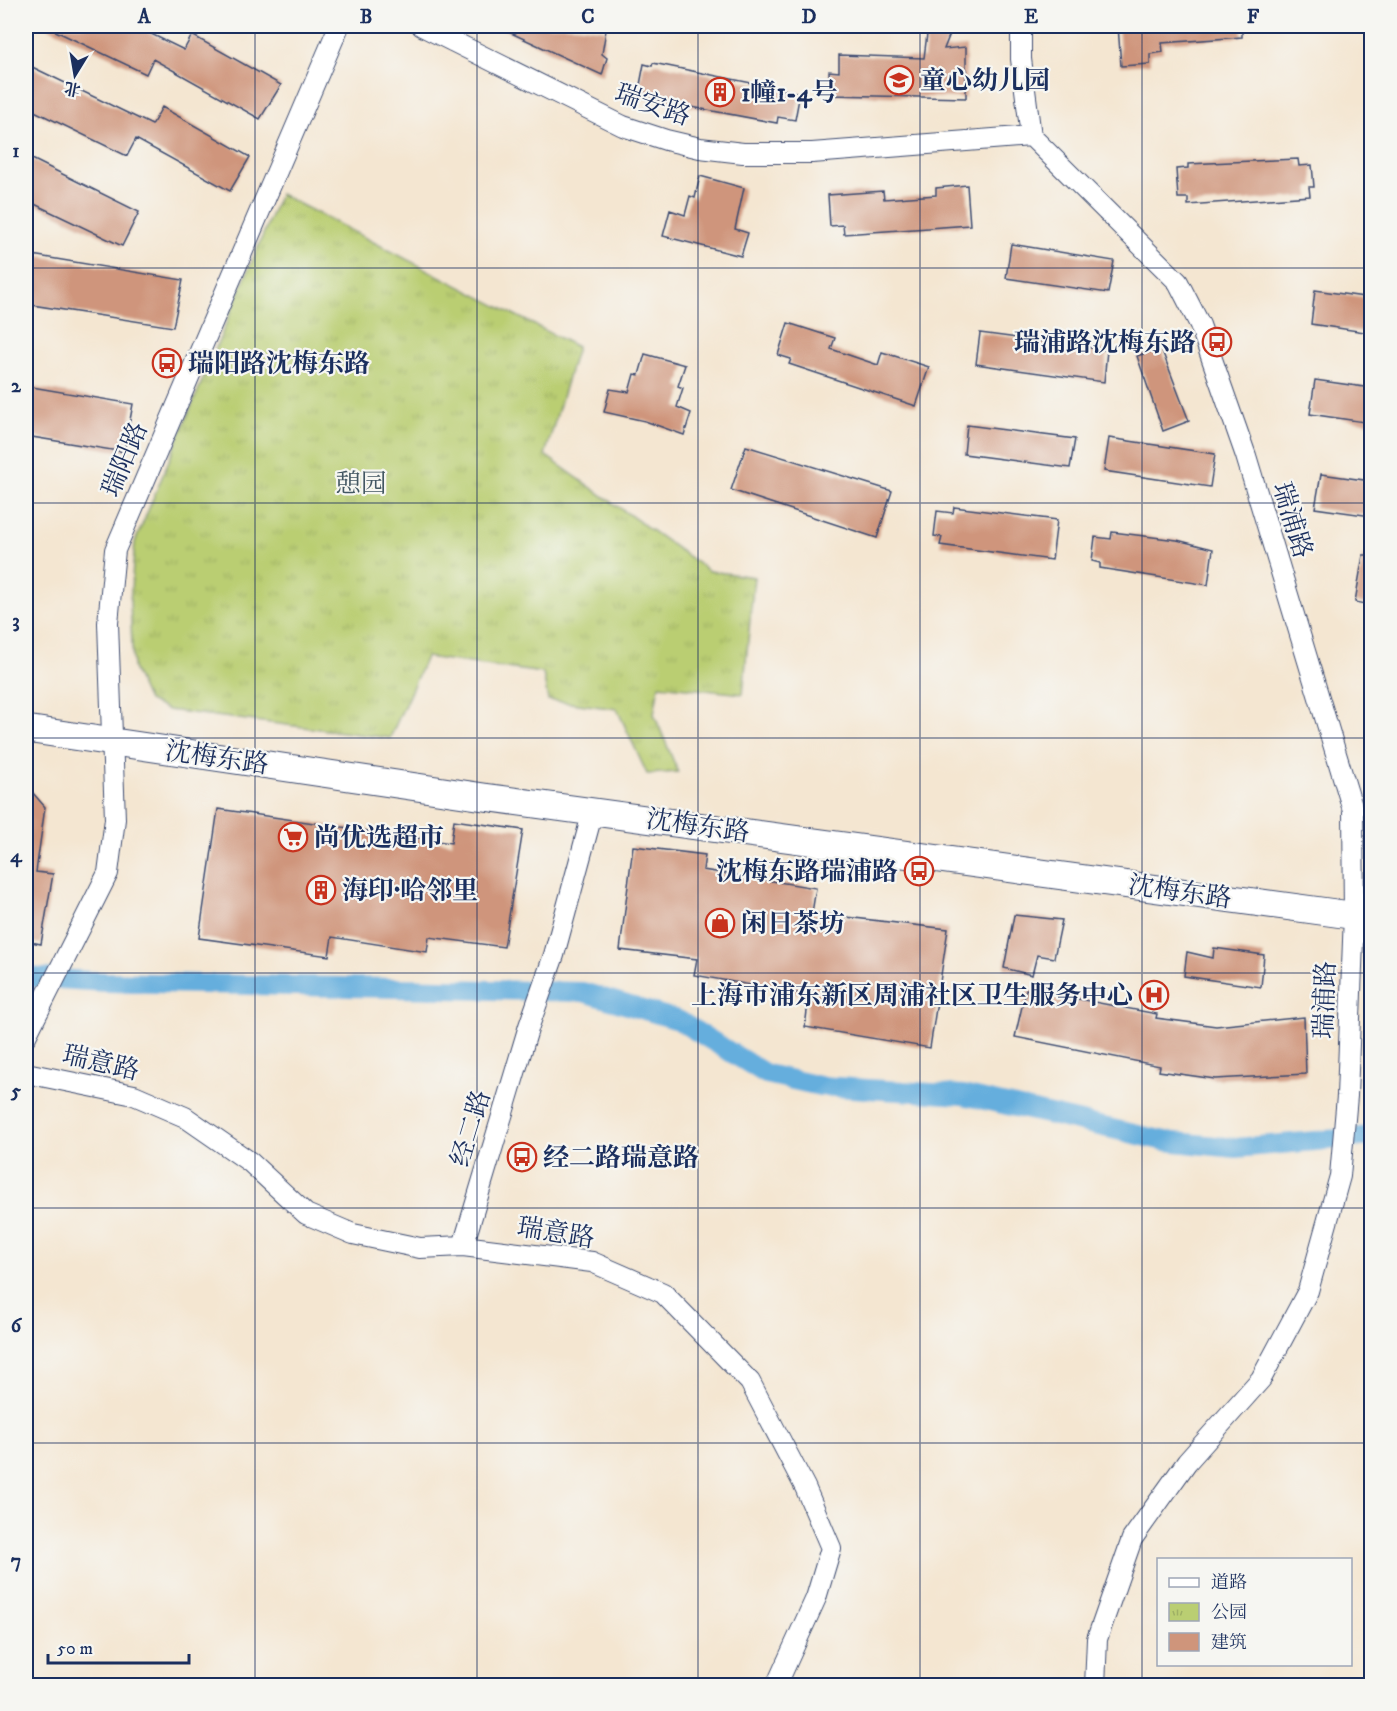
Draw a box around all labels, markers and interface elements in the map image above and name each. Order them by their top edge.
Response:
text: A [137,5,152,30]
text: B [360,5,372,30]
text: C [581,5,595,30]
text: D [802,5,817,30]
text: E [1024,5,1038,30]
text: F [1247,5,1260,30]
north arrow [45,45,105,105]
school or university icon: 童心幼儿园 [883,64,915,96]
place label: 童心幼儿园 [920,65,1050,98]
building icon: 1幢1-4号 [704,76,736,108]
text: 北 [63,77,82,100]
street label: 瑞安路 [610,77,695,134]
place label: 1幢1-4号 [741,77,838,110]
text: 1 [12,139,20,164]
bus stop icon: 瑞浦路沈梅东路 [1201,326,1233,358]
place label: 瑞浦路沈梅东路 [1014,327,1196,360]
bus stop icon: 瑞阳路沈梅东路 [151,347,183,379]
place label: 瑞阳路沈梅东路 [188,348,370,381]
text: 2 [11,374,22,399]
street label: 瑞阳路 [95,417,156,502]
park label: 憩园 [335,468,387,501]
street label: 瑞浦路 [1264,478,1319,563]
text: 3 [12,609,20,634]
street label: 沈梅东路 [163,735,271,782]
street label: 沈梅东路 [644,803,752,850]
supermarket icon: 尚优选超市 [277,821,309,853]
place label: 尚优选超市 [314,822,444,855]
text: 4 [10,844,23,869]
bus stop icon: 沈梅东路瑞浦路 [903,855,935,887]
place label: 沈梅东路瑞浦路 [716,856,898,889]
street label: 沈梅东路 [1126,869,1234,916]
building icon: 海印·哈邻里 [305,874,337,906]
place label: 海印·哈邻里 [342,875,478,908]
shop icon: 闲日茶坊 [704,907,736,939]
place label: 闲日茶坊 [741,908,845,941]
street label: 瑞浦路 [1308,960,1343,1040]
hospital icon: 上海市浦东新区周浦社区卫生服务中心 [1138,979,1170,1011]
place label: 上海市浦东新区周浦社区卫生服务中心 [691,980,1133,1013]
street label: 瑞意路 [59,1039,142,1088]
text: 5 [10,1079,21,1104]
street label: 经二路 [444,1086,499,1171]
bus stop icon: 经二路瑞意路 [506,1141,538,1173]
place label: 经二路瑞意路 [543,1142,699,1175]
street label: 瑞意路 [515,1211,597,1256]
text: 6 [11,1314,23,1339]
text: 7 [11,1549,21,1574]
legend [1157,1558,1352,1666]
text: 道路 [1211,1572,1247,1594]
text: 公园 [1211,1602,1247,1624]
scale bar [48,1627,189,1665]
text: 建筑 [1211,1632,1247,1654]
text: 50 m [57,1638,93,1660]

